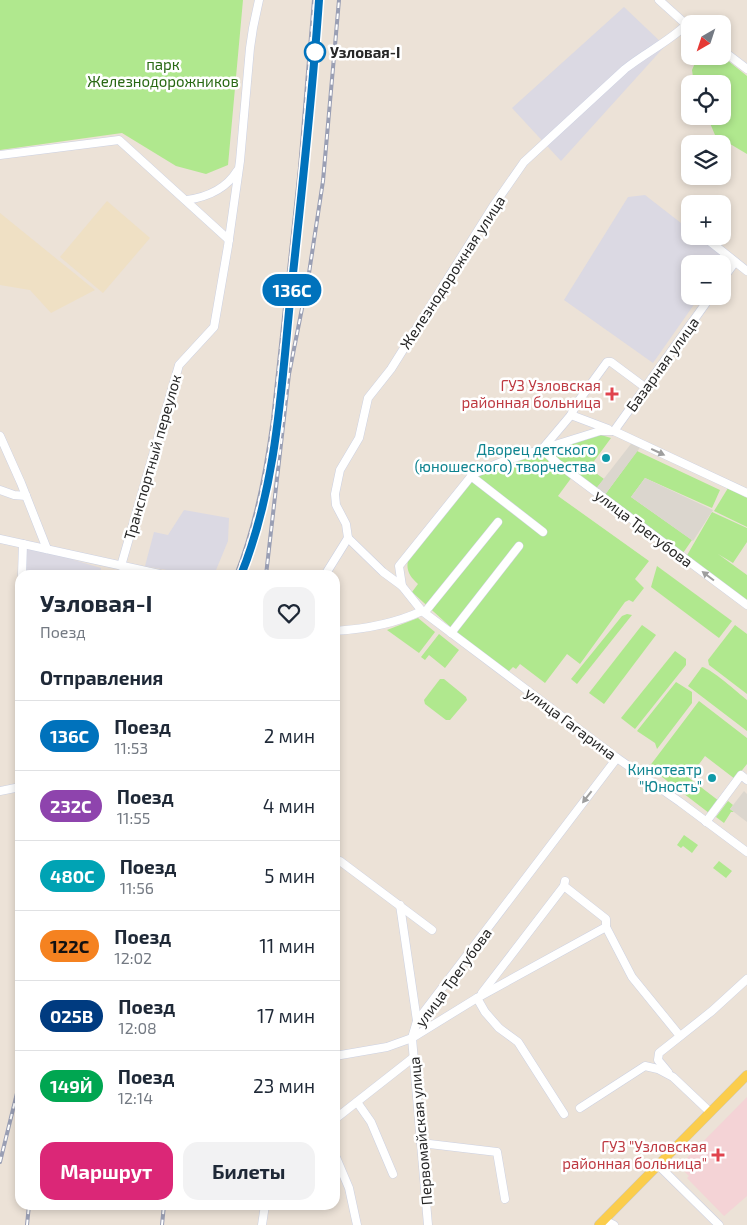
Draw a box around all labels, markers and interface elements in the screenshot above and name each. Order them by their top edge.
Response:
north arrow [681,15,731,65]
map controls [681,15,731,305]
marker: Узловая-I [304,41,326,63]
place label: Узловая-I [330,43,400,61]
park label: парк Железнодорожников [87,55,239,90]
button: locate [681,75,731,125]
button: layers [681,135,731,185]
street label: Железнодорожная улица [396,192,509,353]
button: + [681,195,731,245]
button: − [681,255,731,305]
line badge: 136С [257,274,327,306]
text: 136С [272,279,312,301]
street label: Базарная улица [622,313,703,415]
street label: Транспортный переулок [120,372,185,542]
place label: ГУЗ Узловская районная больница [461,376,601,411]
marker: ГУЗ Узловская районная больница [605,387,619,401]
place label: Дворец детского (юношеского) творчества [414,440,596,475]
one-way arrow [651,448,665,456]
marker: Дворец детского (юношеского) творчества [600,452,612,464]
street label: улица Трегубова [591,485,697,572]
one-way arrow [701,571,715,581]
button: heart [263,587,315,639]
text: Узловая-I [40,588,153,617]
text: Поезд [40,622,86,641]
text: Отправления [40,666,163,689]
street label: улица Гагарина [521,683,620,764]
text: Поезд [114,715,171,738]
text: 2 мин [264,724,315,747]
text: 136С [50,725,89,747]
text: 11:53 [114,738,148,757]
place label: Кинотеатр "Юность" [627,760,702,795]
marker: Кинотеатр "Юность" [706,772,718,784]
text: Поезд [117,785,174,808]
one-way arrow [582,790,593,803]
text: 4 мин [263,794,315,817]
text: 232C [50,795,92,817]
text: 11:55 [117,808,150,827]
text: Поезд [120,855,177,878]
text: 5 мин [264,864,315,887]
text: 480С [50,865,95,887]
text: 11:56 [120,878,154,897]
street label: улица Трегубова [411,924,496,1031]
text: Поезд [114,925,171,948]
text: 11 мин [259,934,315,957]
text: 122С [50,935,89,957]
text: 12:02 [114,948,152,967]
text: Поезд [118,995,175,1018]
text: 17 мин [257,1004,315,1027]
text: 025В [50,1005,93,1027]
text: 12:08 [118,1018,157,1037]
street label: Первомайская улица [405,1056,436,1206]
text: Поезд [118,1065,175,1088]
text: 23 мин [253,1074,315,1097]
text: 149Й [50,1075,93,1097]
text: 12:14 [118,1088,153,1107]
place label: ГУЗ "Узловская районная больница" [562,1137,707,1172]
button: Маршрут [40,1142,173,1200]
button: Билеты [183,1142,315,1200]
marker: ГУЗ "Узловская районная больница" [711,1148,725,1162]

